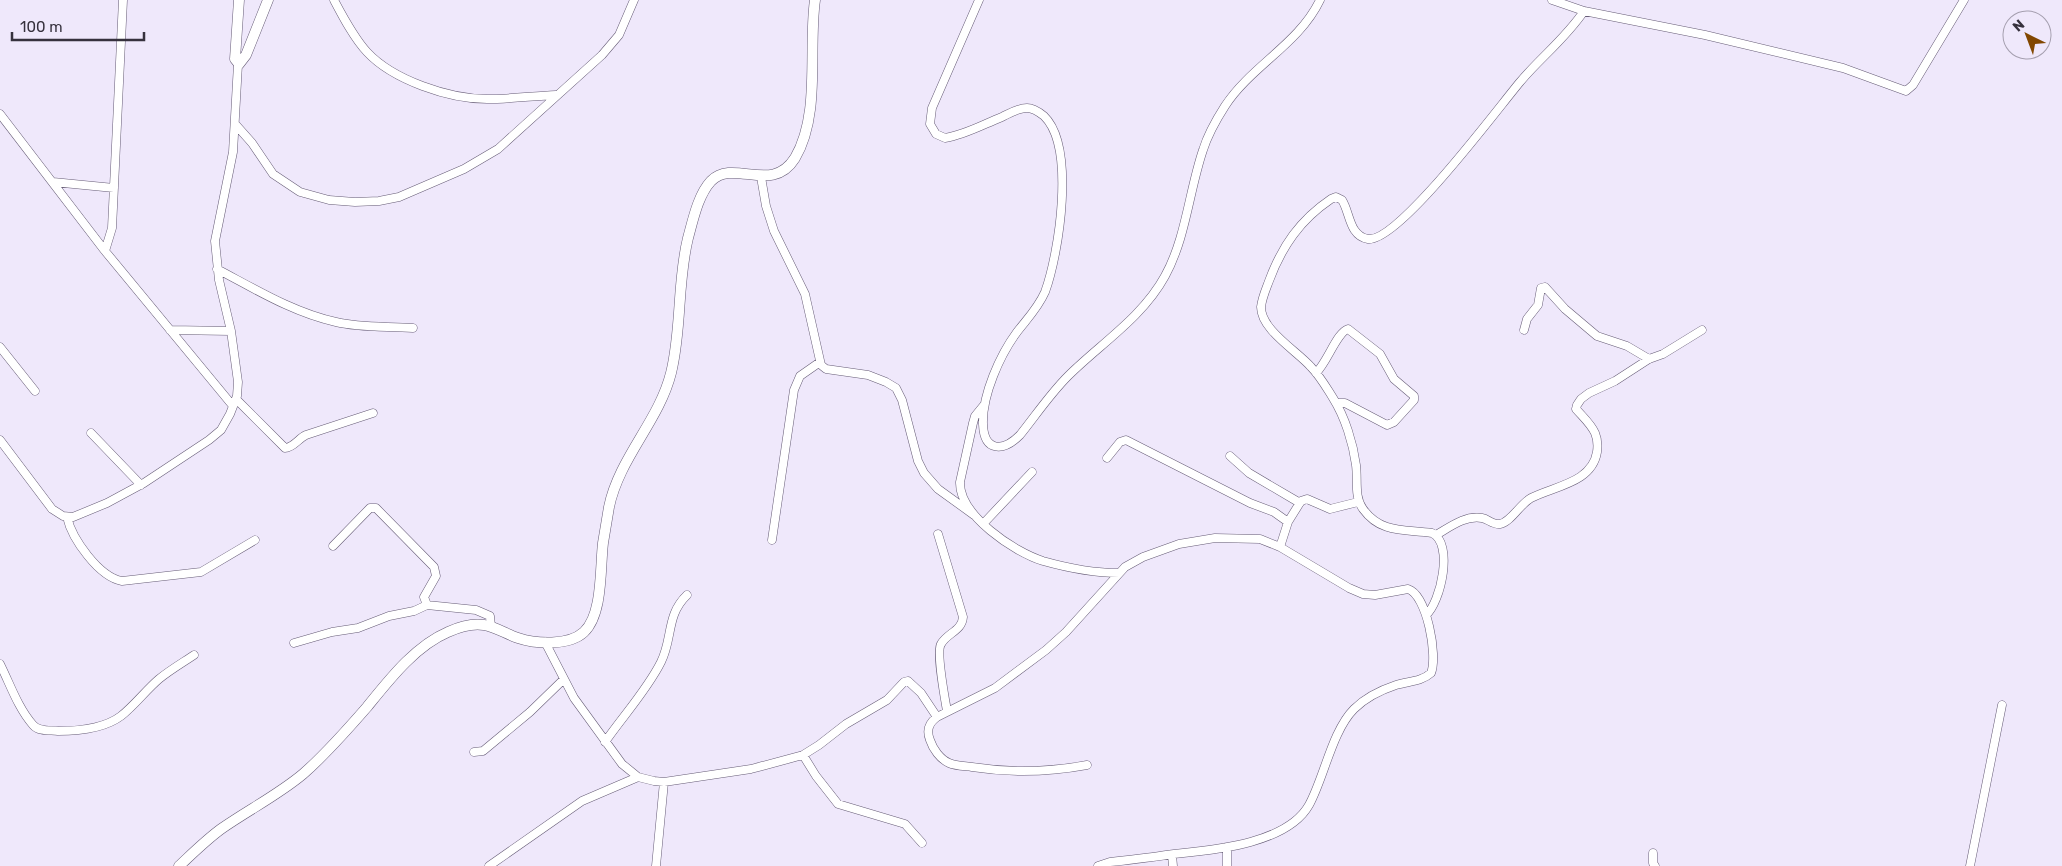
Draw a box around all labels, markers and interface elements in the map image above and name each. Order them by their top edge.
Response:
scale bar [12,10,145,42]
north arrow [2002,10,2052,60]
text: N [2009,16,2028,35]
text: 100 m [20,18,62,36]

